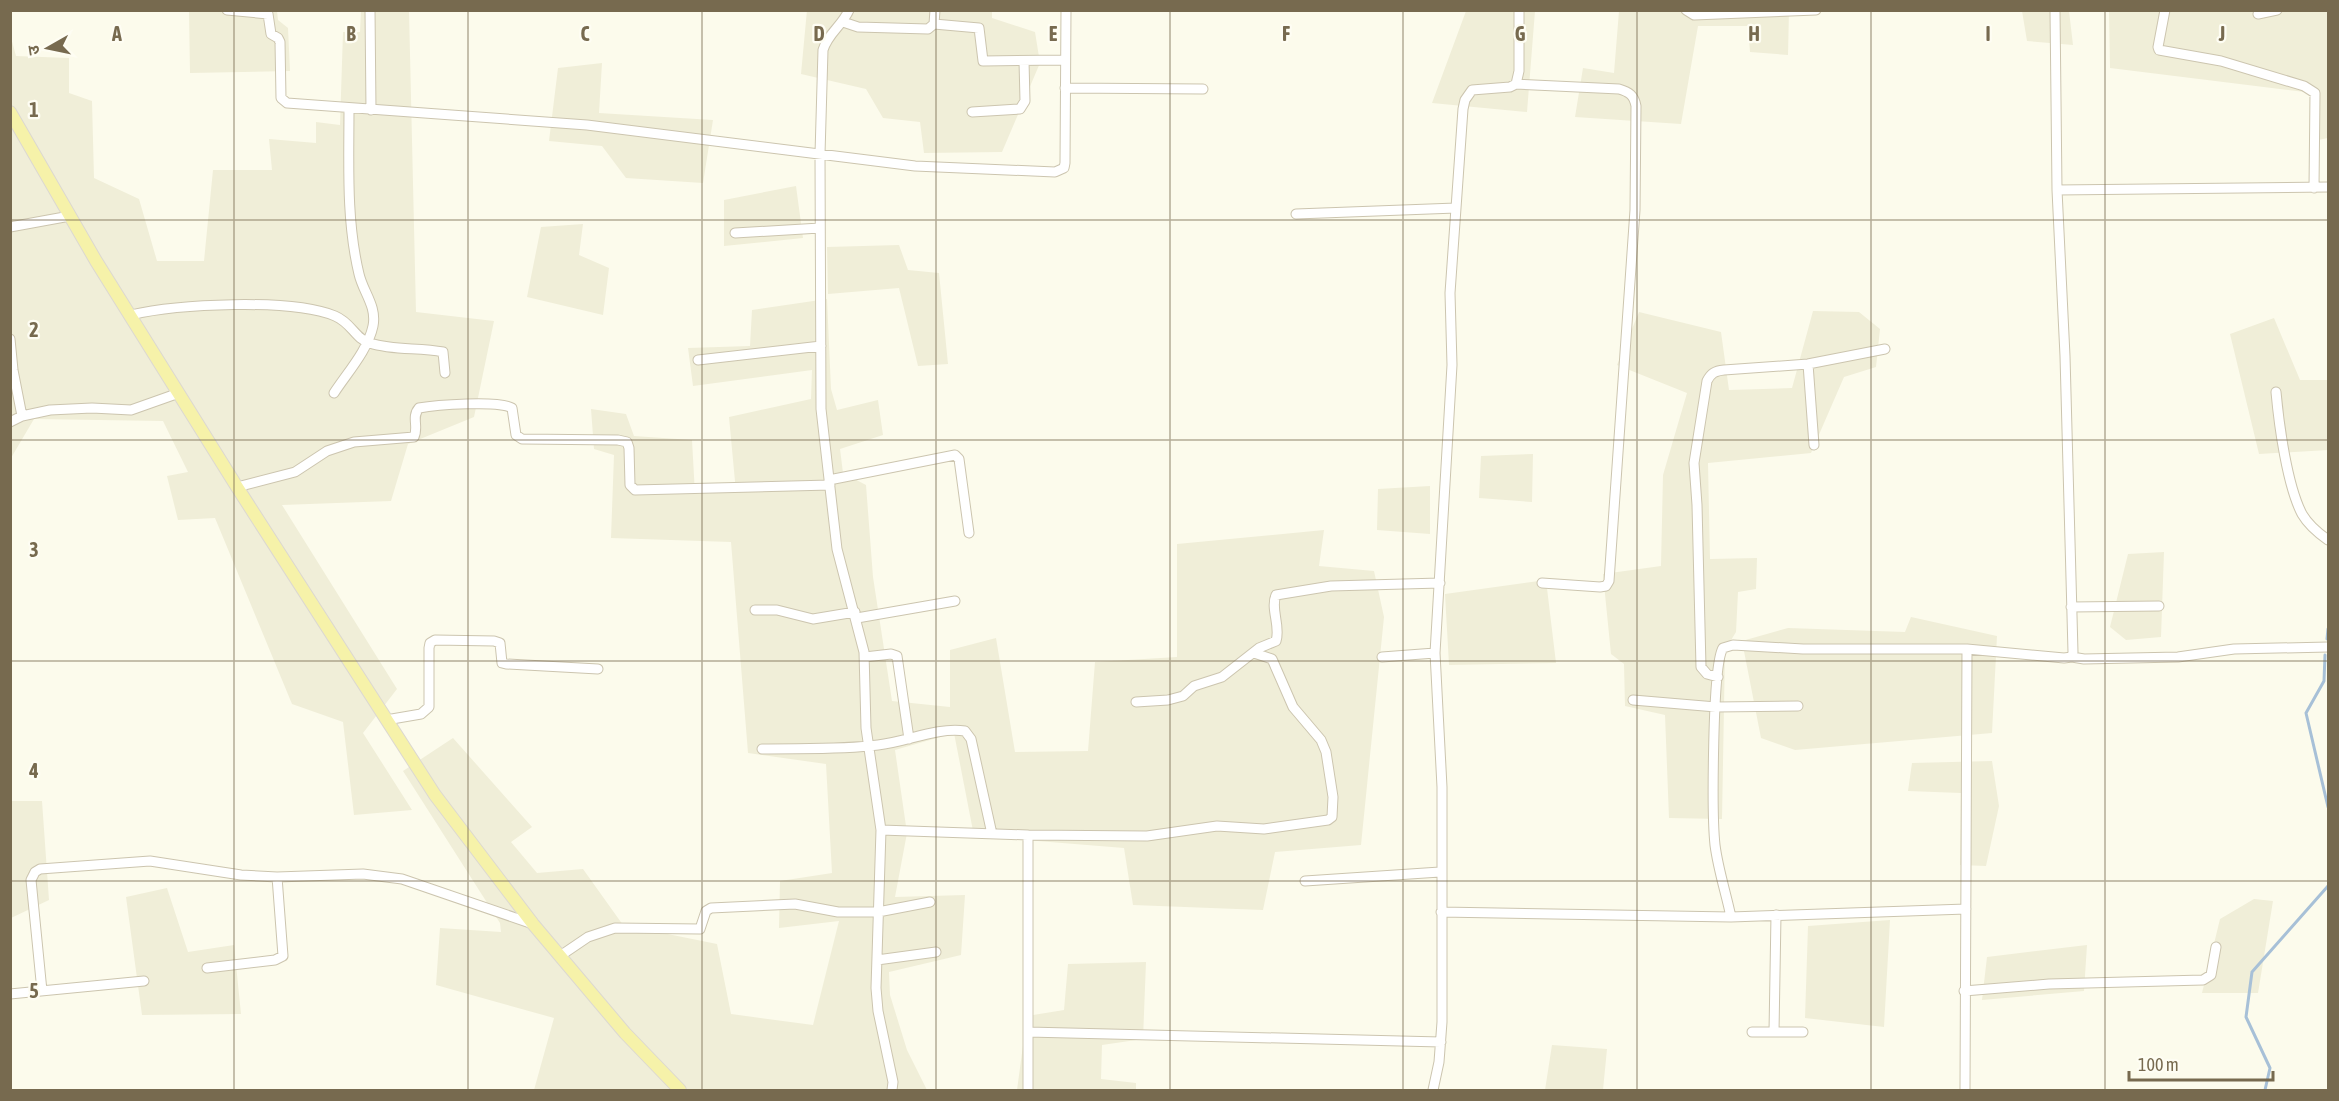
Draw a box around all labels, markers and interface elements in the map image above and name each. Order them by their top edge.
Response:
north arrow [18,18,78,78]
text: A [111,22,122,45]
text: B [346,22,356,45]
text: C [581,22,590,45]
text: D [813,22,825,45]
text: E [1049,22,1058,45]
text: F [1282,22,1290,45]
text: G [1515,22,1526,45]
text: H [1748,22,1760,45]
text: I [1985,22,1991,45]
text: J [2218,22,2225,45]
text: उ [23,44,43,56]
text: 1 [29,98,39,121]
text: 2 [29,318,39,341]
text: 3 [29,538,39,561]
text: 4 [28,759,39,782]
text: 5 [29,979,39,1002]
scale bar [2129,1044,2273,1082]
text: 100 m [2138,1054,2179,1075]

